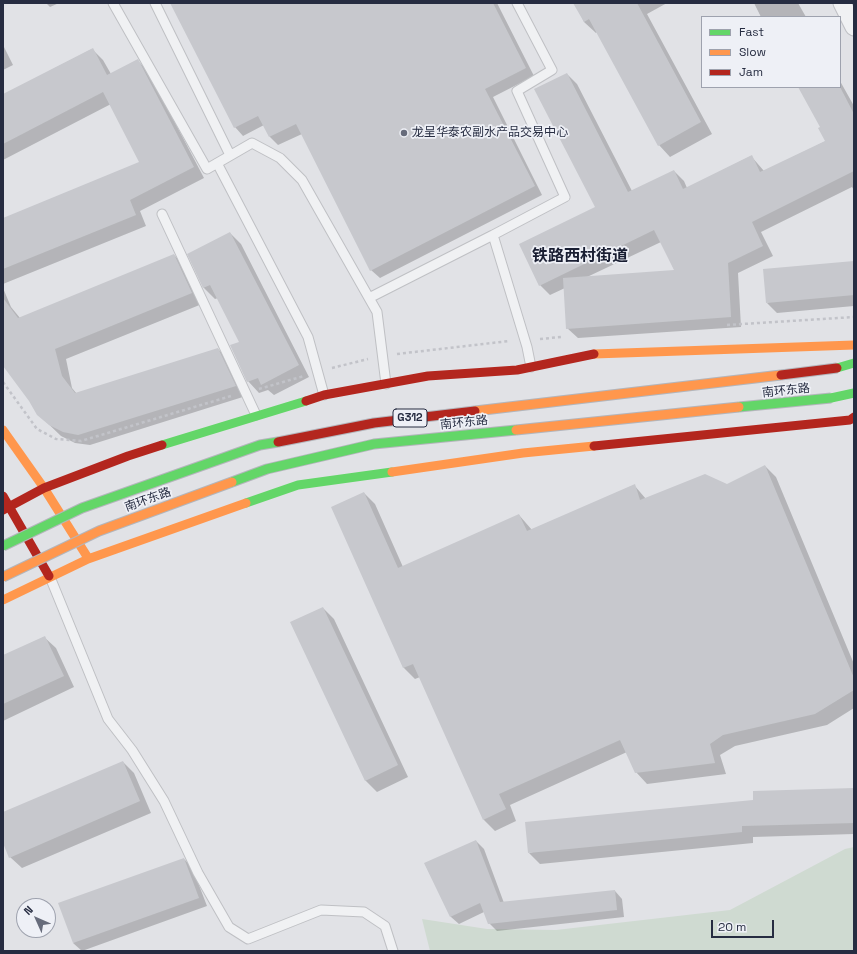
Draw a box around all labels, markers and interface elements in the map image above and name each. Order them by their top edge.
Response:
legend [701,16,841,88]
text: Fast [739,24,764,40]
text: Slow [739,44,766,60]
text: Jam [739,64,763,80]
place label: 龙呈华泰农副水产品交易中心 [412,126,568,140]
marker: 龙呈华泰农副水产品交易中心 [399,128,409,138]
district label: 铁路西村街道 [532,247,628,267]
street label: 南环东路 [761,381,811,401]
road number: G312 [393,409,427,427]
street label: 南环东路 [439,413,489,433]
street label: 南环东路 [123,485,173,515]
north arrow [16,898,56,938]
text: N [21,903,36,918]
scale bar [713,912,776,938]
text: 20 m [718,919,746,935]

